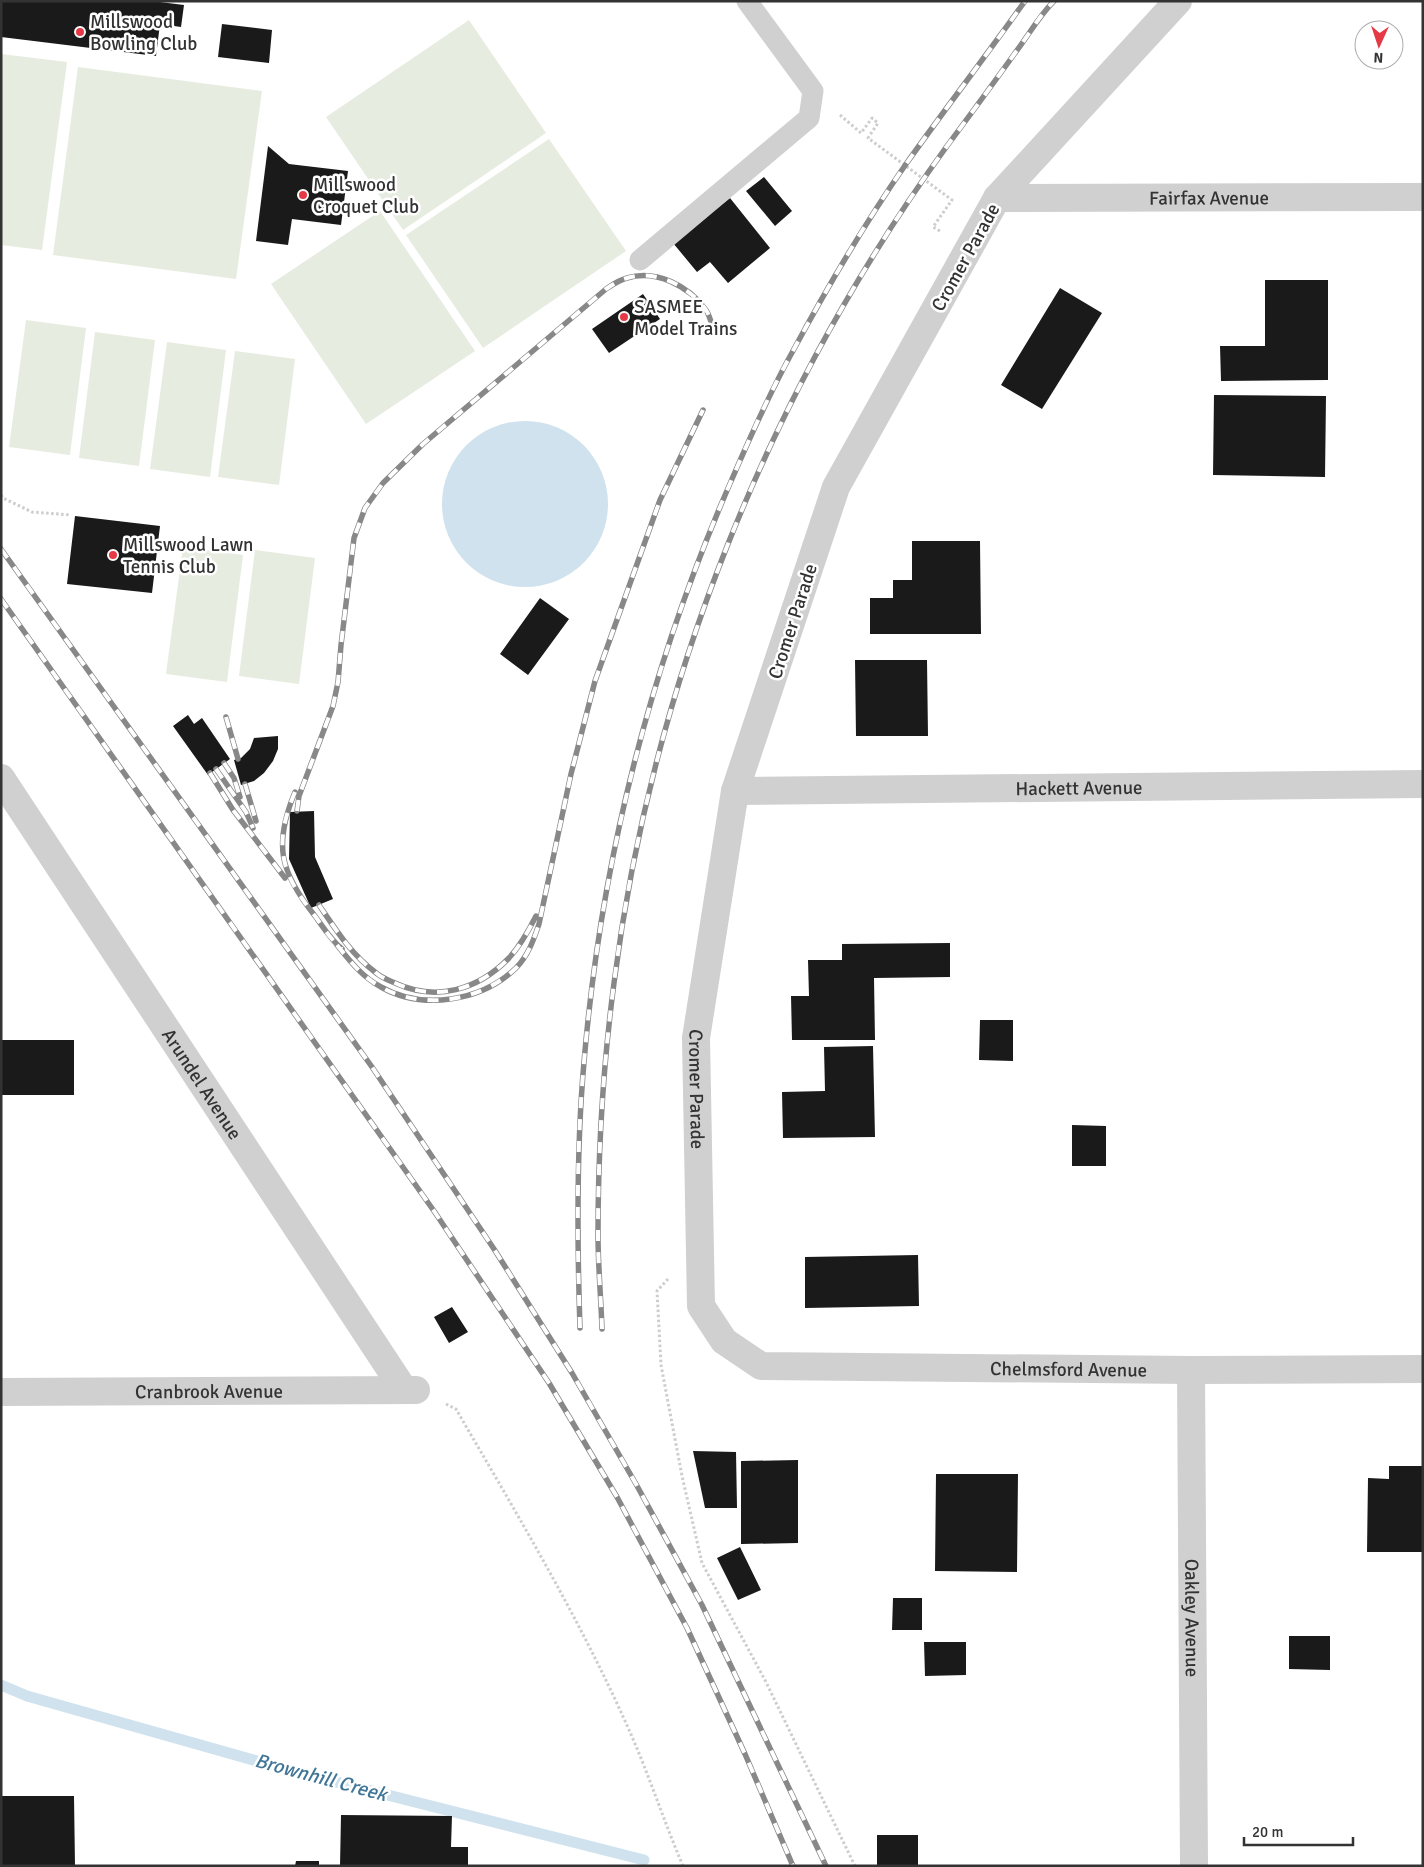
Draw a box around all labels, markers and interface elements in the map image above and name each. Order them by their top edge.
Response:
place label: Millswood Bowling Club [90,10,197,56]
north arrow [1354,20,1404,70]
marker: Millswood Bowling Club [74,26,86,38]
text: N [1373,49,1384,66]
place label: Millswood Croquet Club [313,173,419,219]
street label: Fairfax Avenue [1149,186,1269,211]
marker: Millswood Croquet Club [297,189,309,201]
street label: Cromer Parade [926,199,1005,316]
place label: SASMEE Model Trains [634,295,737,341]
marker: SASMEE Model Trains [618,311,630,323]
place label: Millswood Lawn Tennis Club [123,533,253,579]
marker: Millswood Lawn Tennis Club [107,549,119,561]
street label: Cromer Parade [763,561,823,682]
street label: Hackett Avenue [1015,776,1143,801]
street label: Arundel Avenue [156,1024,247,1144]
street label: Cromer Parade [683,1027,709,1149]
street label: Chelmsford Avenue [990,1357,1147,1383]
street label: Cranbrook Avenue [135,1380,283,1404]
street label: Oakley Avenue [1179,1559,1204,1677]
water label: Brownhill Creek [252,1748,392,1808]
scale bar [1244,1814,1353,1846]
text: 20 m [1252,1823,1283,1841]

